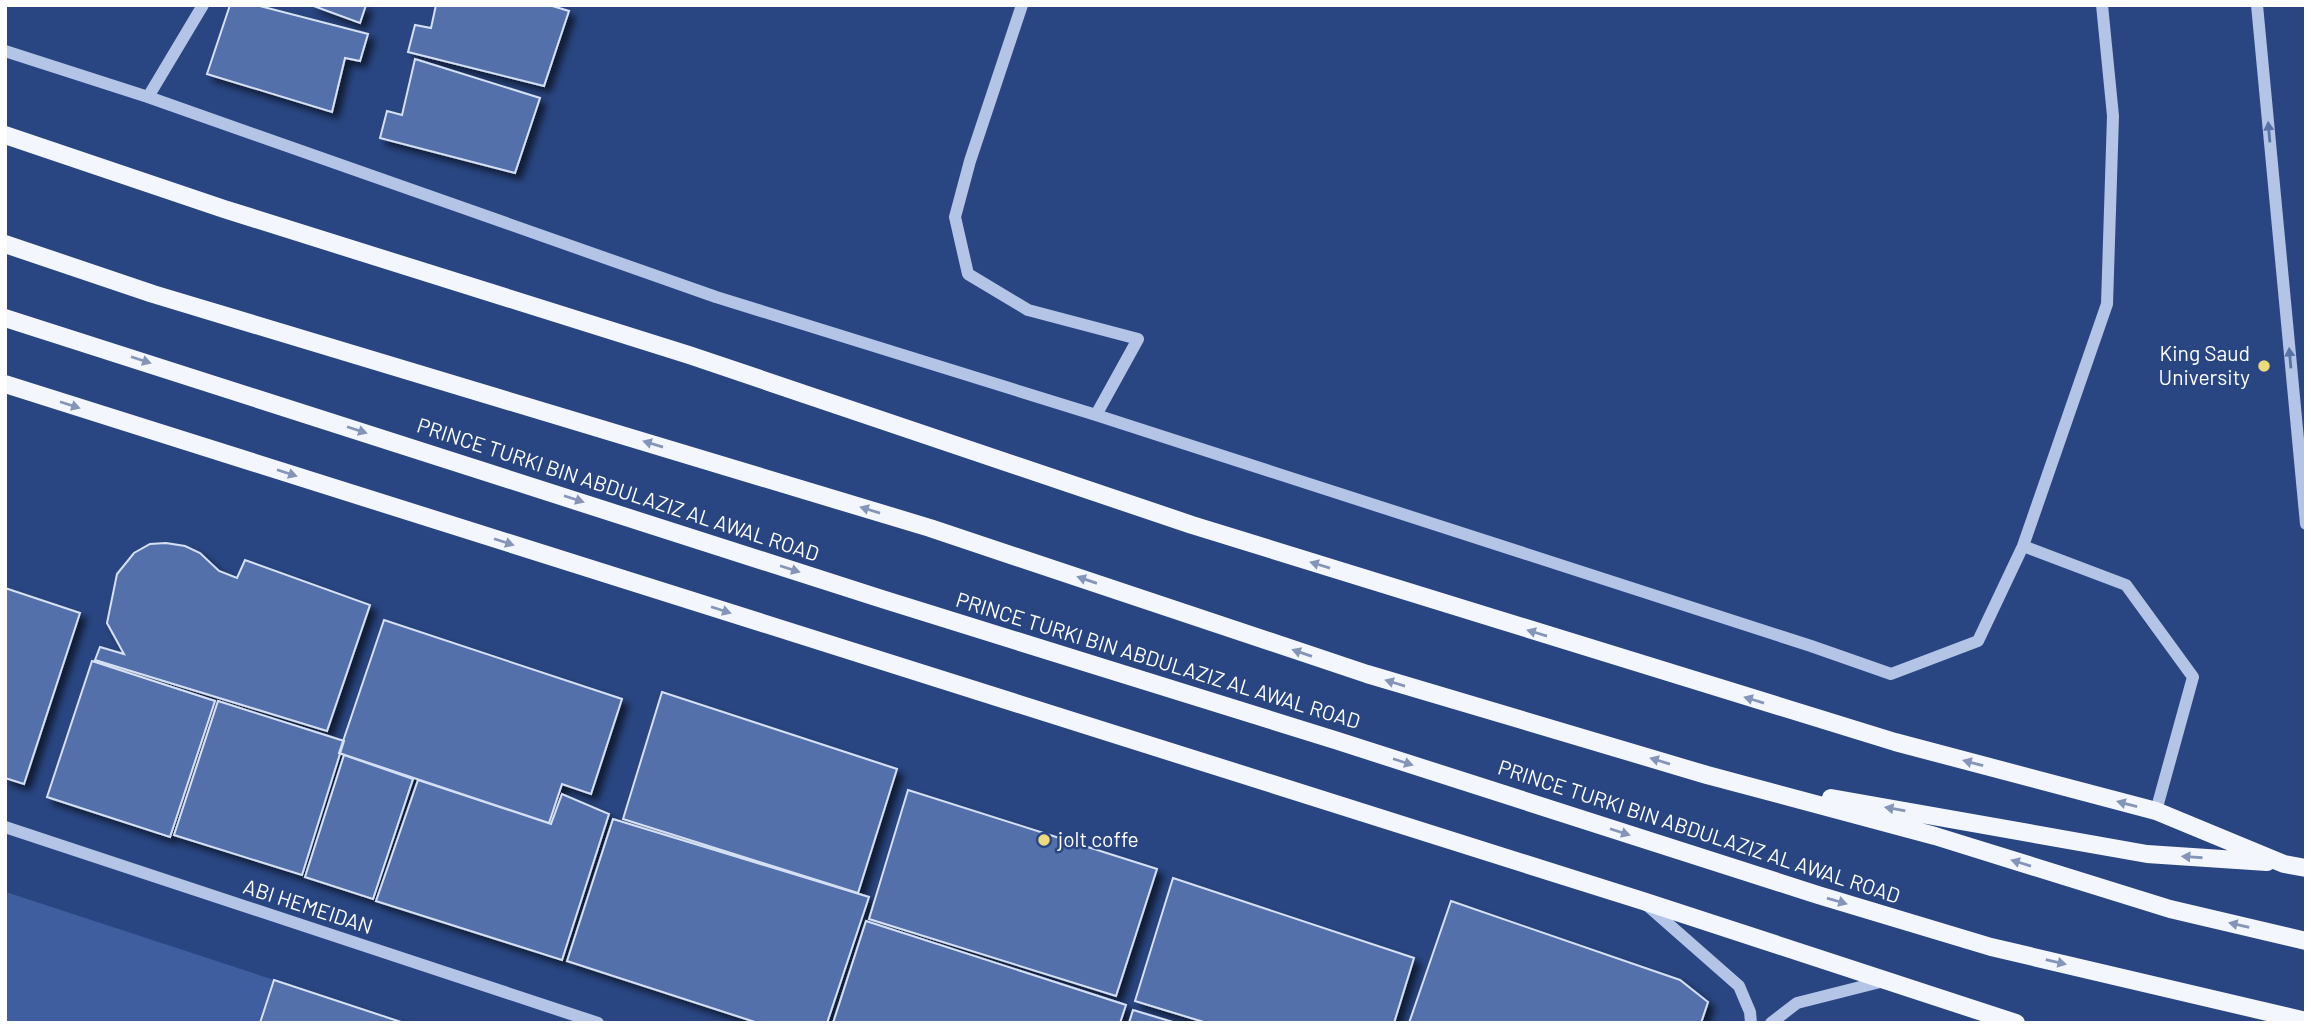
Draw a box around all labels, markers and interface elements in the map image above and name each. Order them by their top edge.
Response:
one-way arrow [2263,121,2274,143]
place label: King Saud University [2159,340,2250,389]
one-way arrow [2284,347,2295,369]
one-way arrow [130,355,151,366]
marker: King Saud University [2256,358,2272,374]
one-way arrow [60,400,81,410]
street label: PRINCE TURKI BIN ABDULAZIZ AL AWAL ROAD [414,412,823,566]
one-way arrow [347,425,368,435]
one-way arrow [642,439,663,449]
one-way arrow [277,468,298,479]
one-way arrow [563,495,584,505]
one-way arrow [860,504,881,514]
one-way arrow [494,537,515,547]
one-way arrow [1309,559,1330,569]
one-way arrow [780,565,801,575]
one-way arrow [1076,574,1097,585]
street label: PRINCE TURKI BIN ABDULAZIZ AL AWAL ROAD [953,586,1364,733]
one-way arrow [711,606,732,616]
one-way arrow [1526,627,1547,637]
one-way arrow [1292,647,1313,657]
one-way arrow [1384,677,1405,687]
one-way arrow [1744,694,1765,704]
street label: PRINCE TURKI BIN ABDULAZIZ AL AWAL ROAD [1495,754,1904,908]
one-way arrow [1649,756,1670,766]
one-way arrow [1393,757,1414,768]
one-way arrow [1962,757,1984,768]
one-way arrow [2115,798,2137,809]
one-way arrow [1884,803,1906,814]
place label: jolt coffe [1057,826,1139,851]
one-way arrow [1609,827,1630,837]
marker: jolt coffe [1036,832,1052,848]
one-way arrow [2181,851,2203,862]
one-way arrow [2010,857,2031,867]
street label: ABI HEMEIDAN [241,873,376,938]
one-way arrow [1826,896,1847,906]
one-way arrow [2228,919,2250,930]
one-way arrow [2045,957,2067,968]

